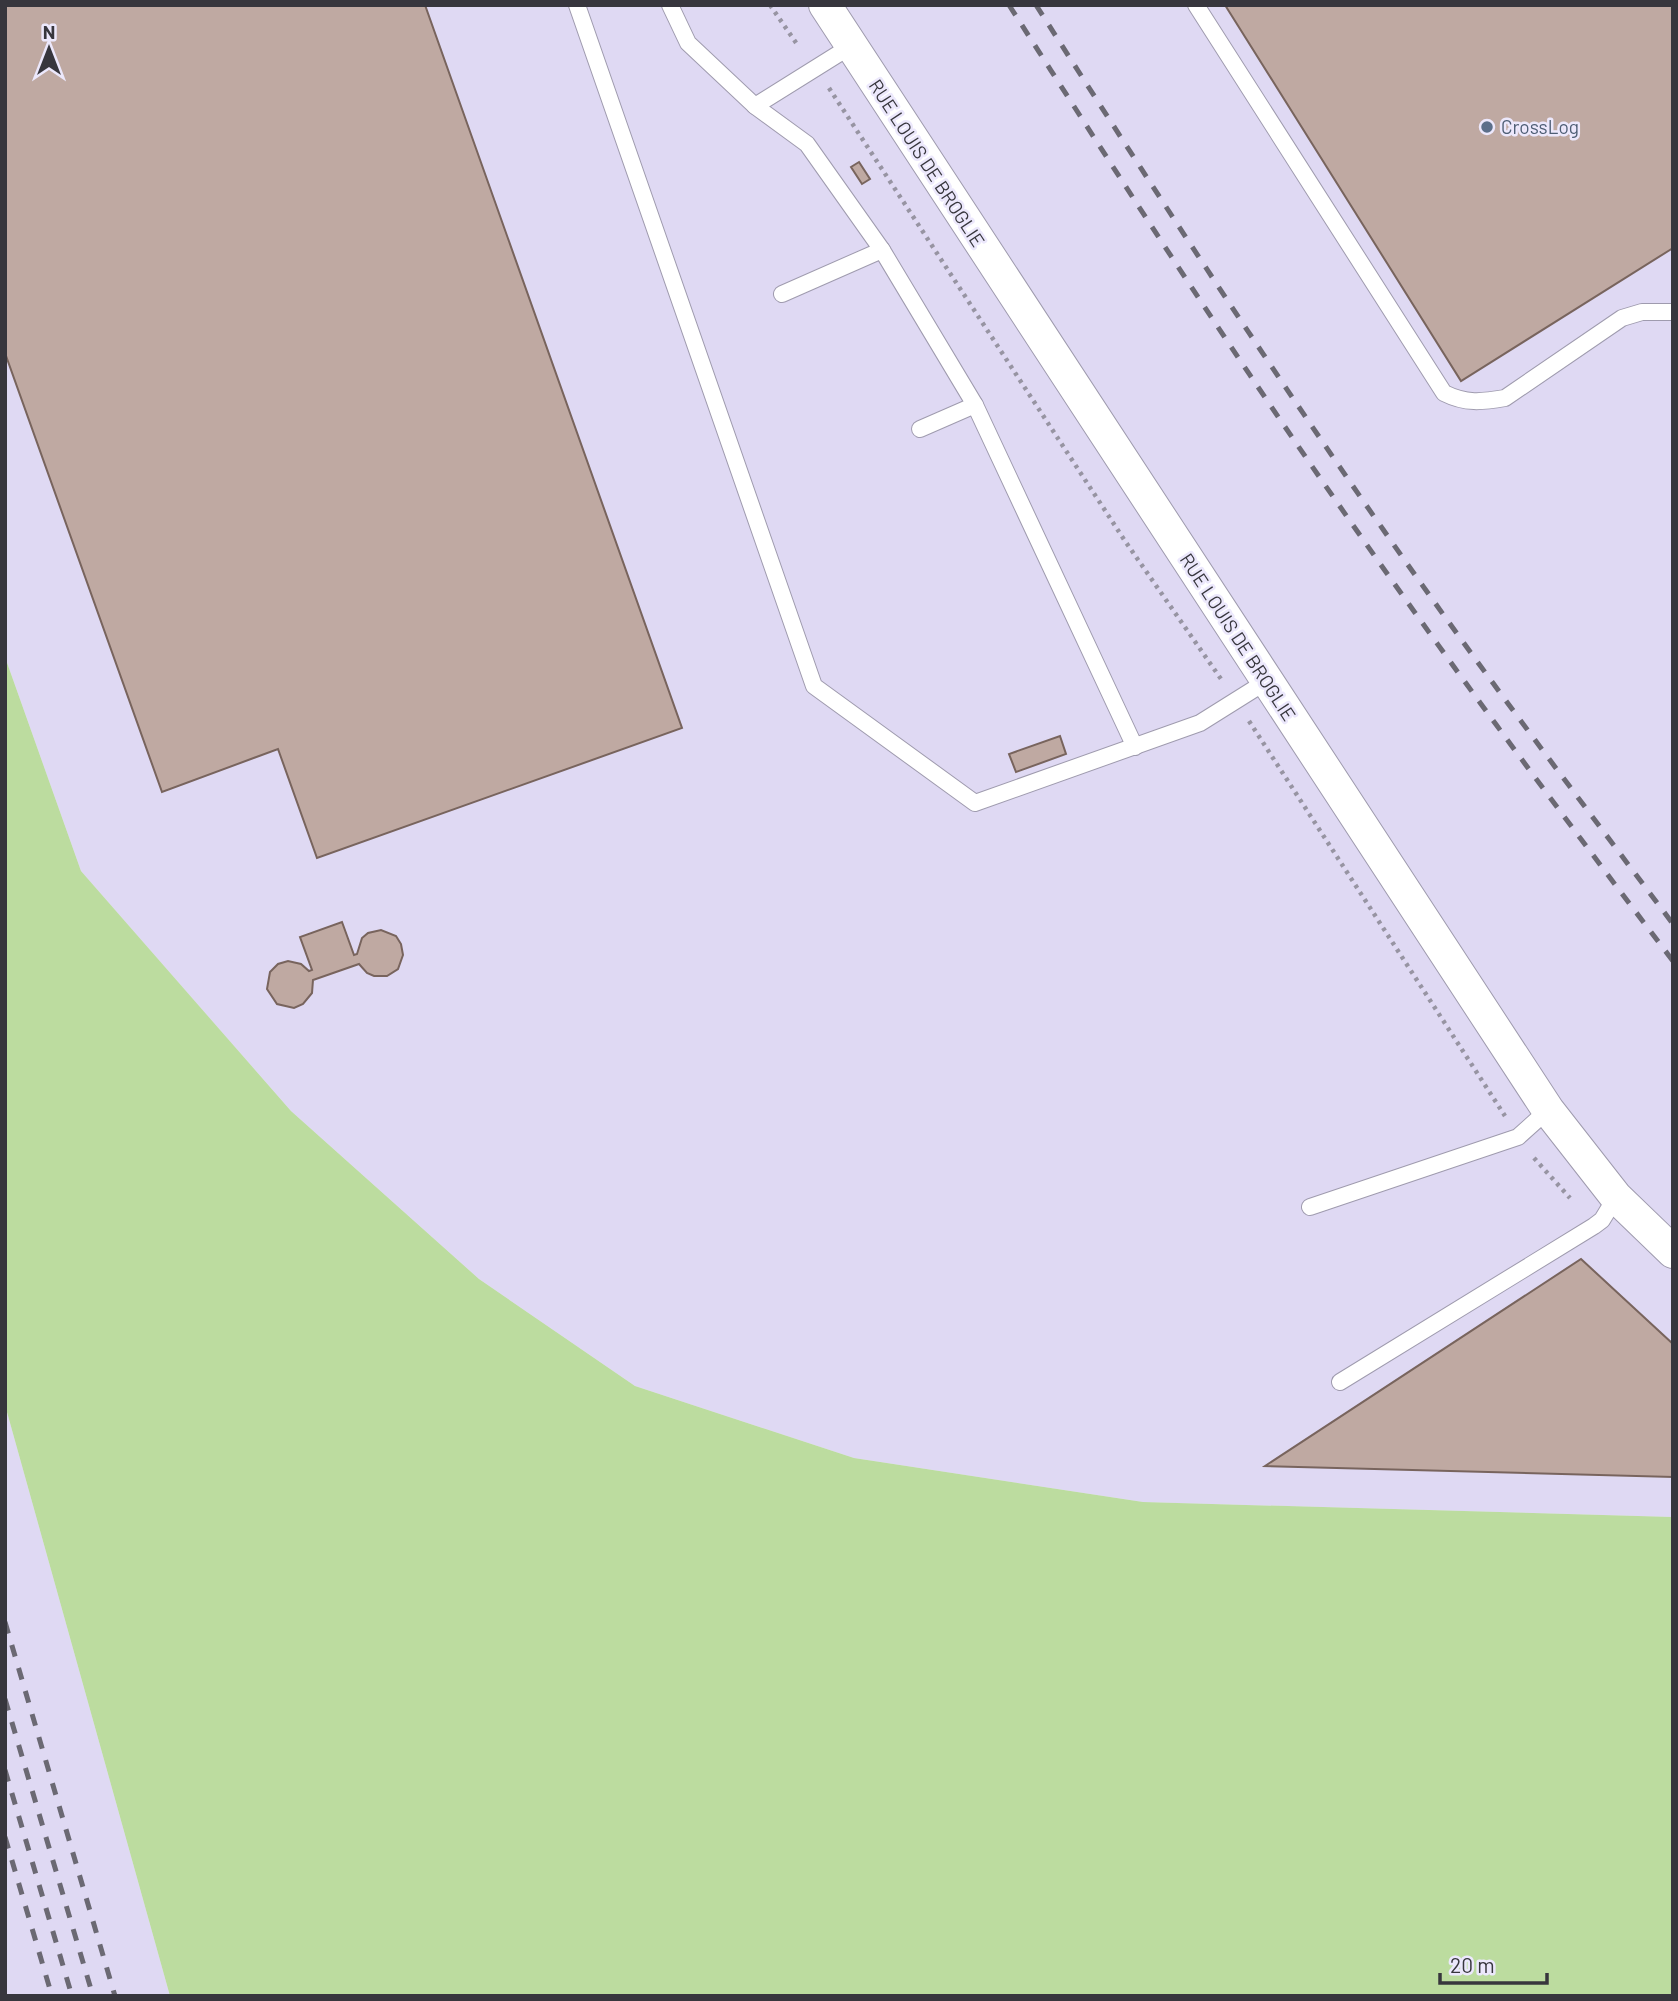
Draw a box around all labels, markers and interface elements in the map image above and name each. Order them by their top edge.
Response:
north arrow [14,14,84,84]
text: N [43,20,55,43]
street label: RUE LOUIS DE BROGLIE [865,75,990,251]
place label: CrossLog [1501,115,1579,138]
marker: CrossLog [1479,119,1495,135]
street label: RUE LOUIS DE BROGLIE [1176,549,1301,725]
scale bar [1440,1941,1547,1985]
text: 20 m [1450,1952,1495,1977]

